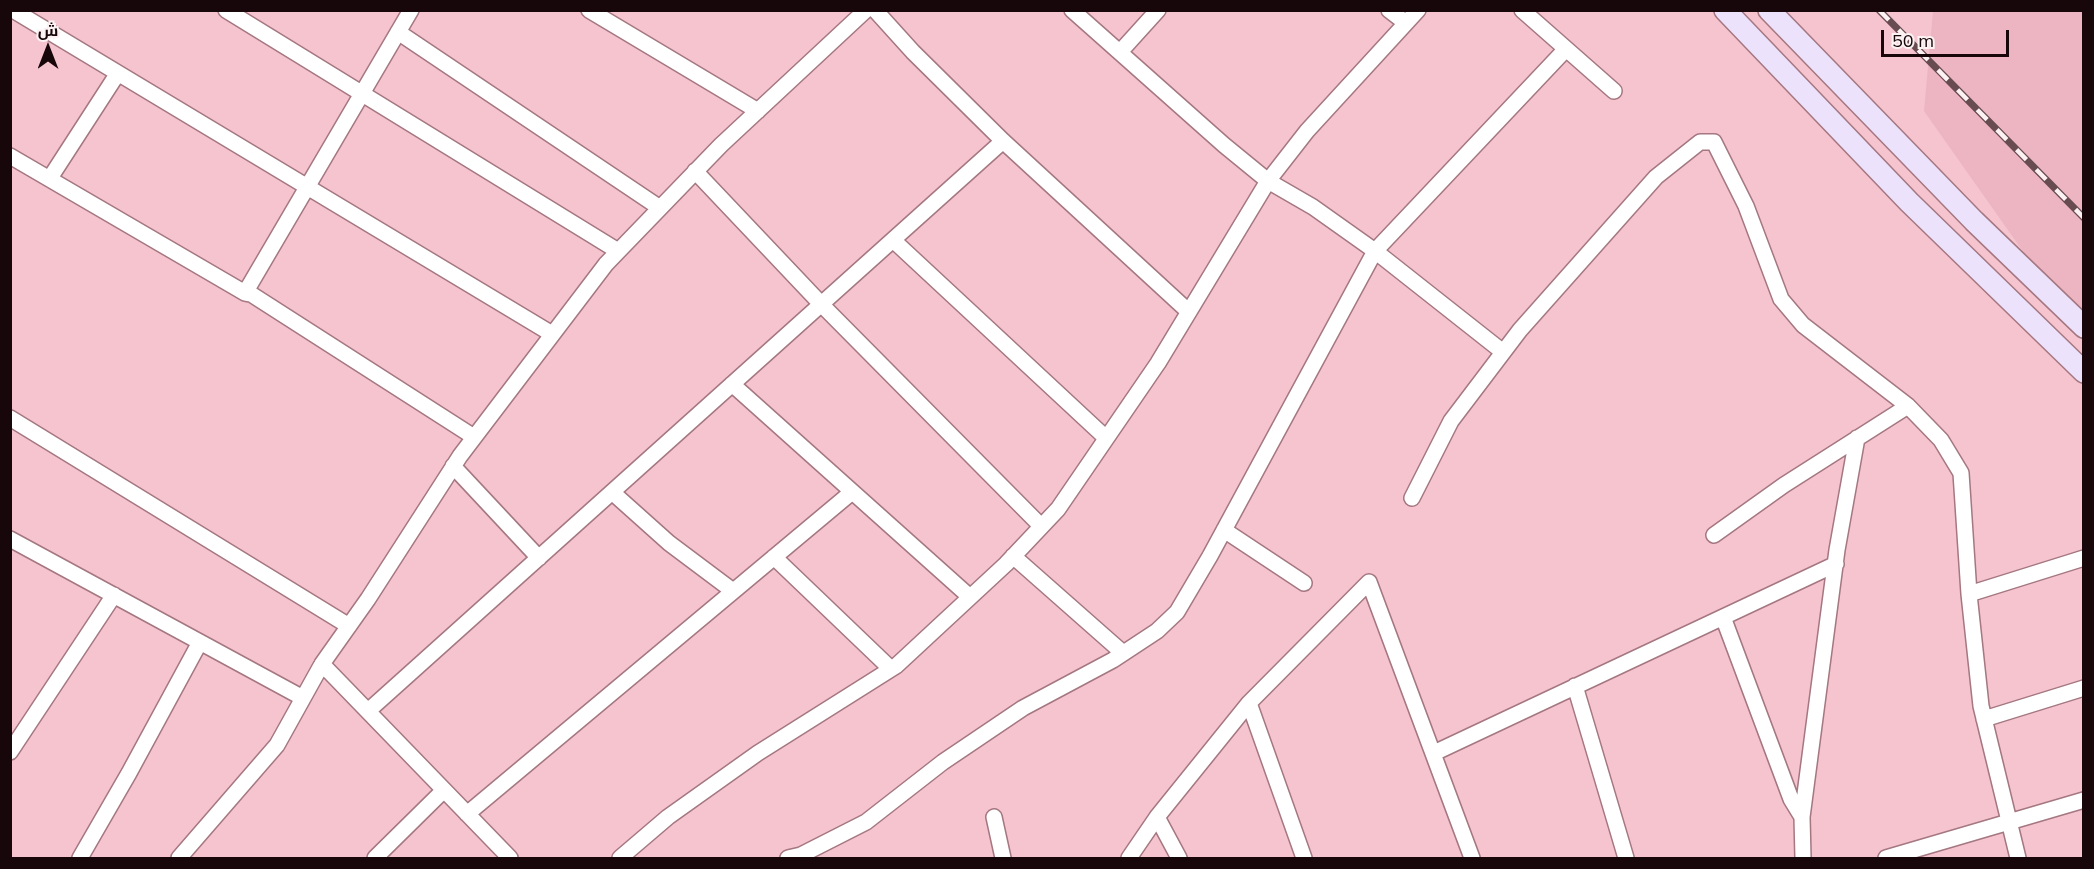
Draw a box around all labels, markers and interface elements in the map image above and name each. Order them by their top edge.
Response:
north arrow [18,18,78,78]
scale bar [1884,18,2012,56]
text: ش [38,20,58,40]
text: 50 m [1892,29,1934,52]

